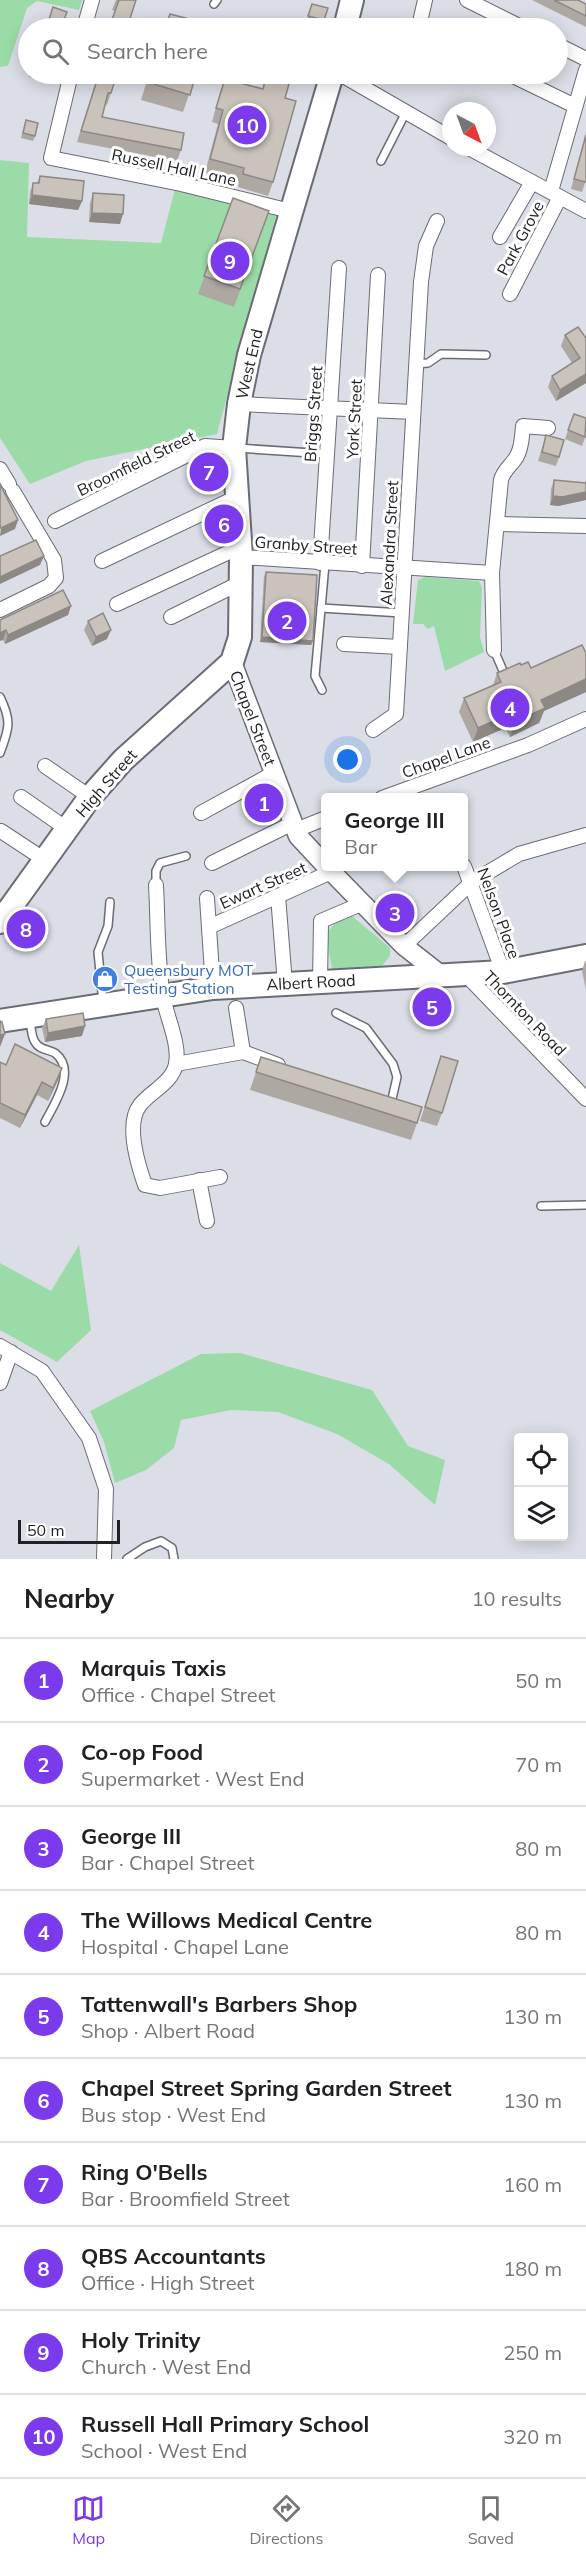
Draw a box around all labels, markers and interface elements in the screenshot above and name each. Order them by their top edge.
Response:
search box [18,18,568,84]
icon: search [39,35,72,68]
text: Search here [87,37,208,65]
pin: 10 [228,102,266,148]
north arrow [442,102,496,156]
street label: Russell Hall Lane [110,144,238,190]
street label: Park Grove [492,197,548,279]
pin: 9 [210,238,250,284]
street label: West End [231,327,267,401]
street label: Briggs Street [300,365,326,463]
street label: York Street [342,378,366,460]
street label: Broomfield Street [74,426,199,500]
pin: 7 [190,450,228,494]
street label: Alexandra Street [376,480,402,606]
pin: 6 [204,502,244,546]
street label: Granby Street [254,531,358,559]
pin: 2 [268,598,306,644]
street label: Chapel Street [226,668,280,769]
pin: 4 [490,686,530,730]
street label: Chapel Lane [399,732,493,782]
street label: High Street [71,745,141,821]
your location [333,745,362,774]
pin: 1 [244,780,284,826]
popup [321,793,468,871]
text: George III [344,806,445,834]
text: Bar [344,834,377,859]
street label: Ewart Street [217,857,310,913]
street label: Nelson Place [473,865,525,961]
pin: 3 [376,890,414,936]
pin: 8 [6,906,46,952]
place label: Queensbury MOT Testing Station [124,960,253,998]
shop icon: Queensbury MOT Testing Station [90,964,120,994]
street label: Thornton Road [479,966,571,1060]
street label: Albert Road [266,970,356,994]
pin: 5 [412,984,452,1030]
map controls [514,1433,568,1541]
button: locate [514,1433,568,1487]
button: layers [514,1487,568,1541]
scale bar [18,1517,120,1544]
text: 50 m [27,1520,64,1540]
text: Nearby [24,1582,114,1615]
text: 10 results [472,1586,562,1611]
text: Marquis Taxis [81,1654,226,1682]
text: 1 [38,1668,50,1693]
text: 50 m [515,1668,562,1693]
text: Office · Chapel Street [81,1682,276,1707]
text: Co-op Food [81,1738,203,1766]
text: 2 [38,1752,50,1777]
text: 70 m [515,1752,562,1777]
text: Supermarket · West End [81,1766,304,1791]
text: George III [81,1822,181,1850]
text: 3 [38,1836,50,1861]
text: 80 m [515,1836,562,1861]
text: Bar · Chapel Street [81,1850,255,1875]
text: The Willows Medical Centre [81,1906,372,1934]
text: 4 [38,1920,50,1945]
text: 80 m [515,1920,562,1945]
text: Hospital · Chapel Lane [81,1934,289,1959]
text: Tattenwall's Barbers Shop [81,1990,357,2018]
text: 5 [38,2004,50,2029]
text: 130 m [503,2004,562,2029]
text: Shop · Albert Road [81,2018,255,2043]
text: Chapel Street Spring Garden Street [81,2074,452,2102]
text: 6 [38,2088,50,2113]
text: 130 m [503,2088,562,2113]
text: Bus stop · West End [81,2102,266,2127]
text: Ring O'Bells [81,2158,208,2186]
text: 7 [38,2172,50,2197]
text: 160 m [503,2172,562,2197]
text: Bar · Broomfield Street [81,2186,290,2211]
text: QBS Accountants [81,2242,266,2270]
text: 8 [38,2256,50,2281]
text: 180 m [503,2256,562,2281]
text: Office · High Street [81,2270,254,2295]
text: Holy Trinity [81,2326,201,2354]
text: 9 [38,2340,50,2365]
text: 250 m [503,2340,562,2365]
text: Church · West End [81,2354,251,2379]
text: Russell Hall Primary School [81,2410,369,2438]
text: 10 [32,2424,56,2449]
text: 320 m [503,2424,562,2449]
text: School · West End [81,2438,247,2463]
tab: Map [72,2492,105,2548]
tab: Directions [249,2492,323,2548]
tab: Saved [468,2492,514,2548]

